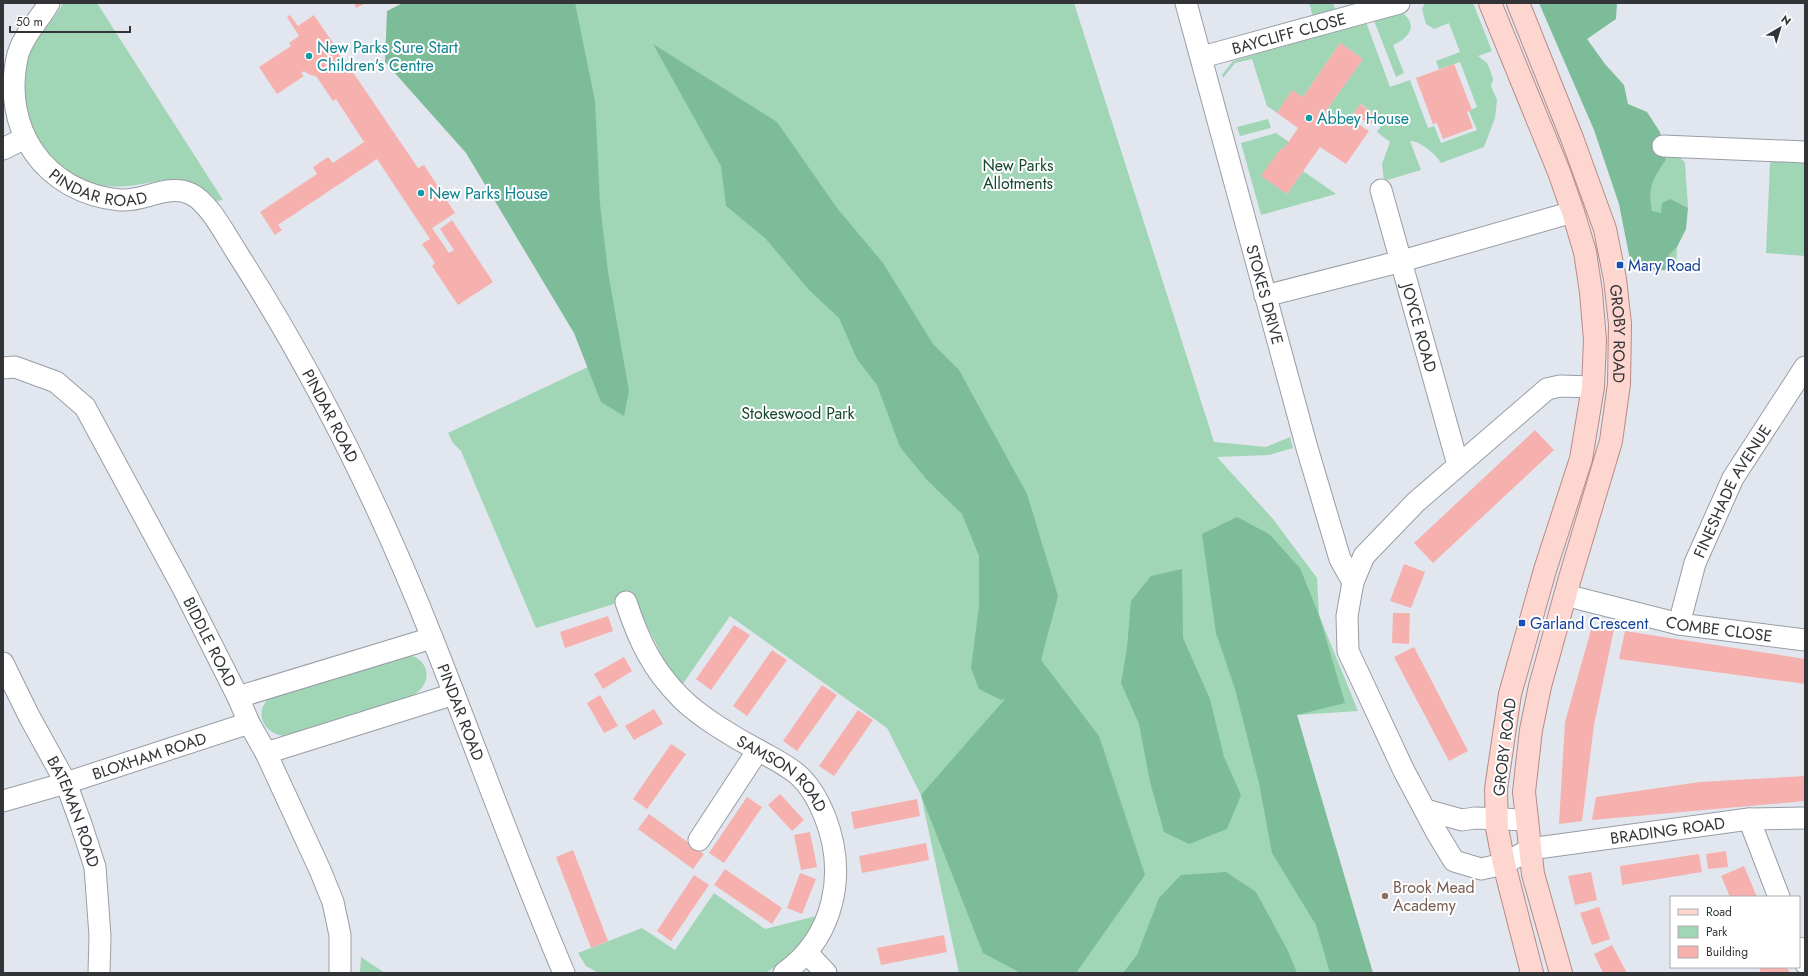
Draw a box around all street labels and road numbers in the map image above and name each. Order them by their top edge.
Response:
street label: BAYCLIFF CLOSE [1229,7,1348,60]
street label: PINDAR ROAD [44,163,150,212]
street label: STOKES DRIVE [1240,242,1289,347]
street label: JOYCE ROAD [1395,279,1443,375]
street label: GROBY ROAD [1604,283,1631,383]
street label: PINDAR ROAD [296,365,364,467]
street label: FINESHADE AVENUE [1688,420,1777,562]
street label: BIDDLE ROAD [177,593,242,691]
street label: COMBE CLOSE [1663,610,1774,648]
street label: PINDAR ROAD [431,660,490,764]
street label: GROBY ROAD [1487,697,1522,797]
street label: BLOXHAM ROAD [89,727,210,786]
street label: SAMSON ROAD [732,730,832,816]
street label: BATEMAN ROAD [41,752,105,870]
street label: BRADING ROAD [1609,811,1726,850]

